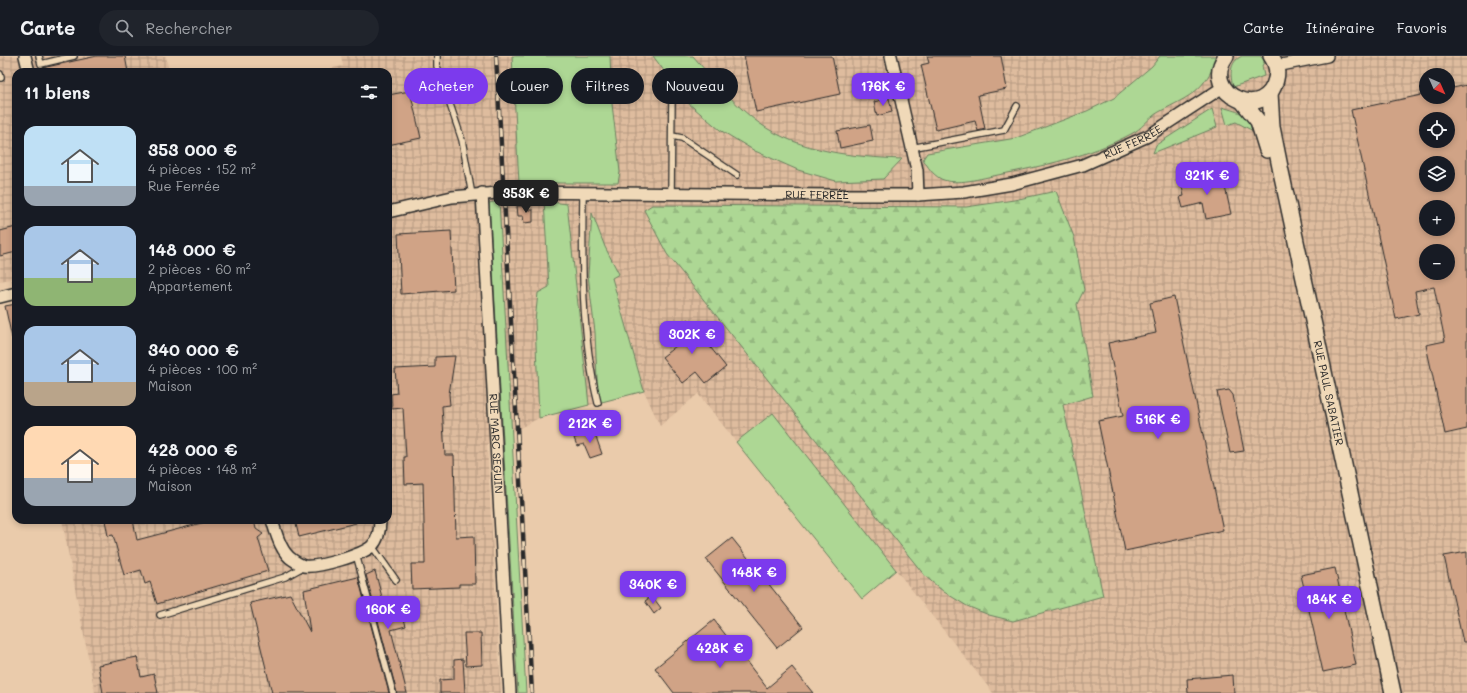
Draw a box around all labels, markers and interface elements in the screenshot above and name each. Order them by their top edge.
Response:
search box [99,10,379,46]
text: Carte [20,15,75,40]
icon: search [113,17,135,39]
text: Rechercher [145,18,233,38]
text: Carte [1243,18,1284,37]
text: Itinéraire [1306,18,1375,37]
text: Favoris [1397,18,1447,37]
chip: Acheter [404,68,488,104]
chip: Louer [496,68,563,104]
chip: Filtres [571,68,644,104]
chip: Nouveau [652,68,738,104]
north arrow [1419,68,1455,104]
map controls [1419,68,1455,280]
pin: 176K € [850,73,916,107]
text: 176K € [861,77,905,94]
text: 11 biens [24,81,90,103]
icon: filters [358,81,380,103]
button: locate [1419,112,1455,148]
street label: RUE FERRÉE [1101,121,1165,162]
text: 353 000 € [148,138,237,160]
icon: home [56,142,104,190]
button: layers [1419,156,1455,192]
text: 4 pièces · 152 m² [148,160,256,177]
pin: 321K € [1174,162,1240,196]
text: 321K € [1185,166,1229,183]
text: Rue Ferrée [148,177,220,194]
pin: 353K € [493,180,559,214]
text: 353K € [503,184,549,201]
street label: RUE FERRÉE [785,187,849,202]
button: + [1419,200,1455,236]
text: 148 000 € [148,238,236,260]
icon: home [56,242,104,290]
button: − [1419,244,1455,280]
text: 2 pièces · 60 m² [148,260,251,277]
text: Appartement [148,277,233,294]
pin: 302K € [659,321,725,355]
text: 302K € [668,325,716,342]
text: 340 000 € [148,338,239,360]
street label: RUE PAUL SABATIER [1310,339,1348,447]
icon: home [56,342,104,390]
text: 4 pièces · 100 m² [148,360,257,377]
text: Maison [148,377,192,394]
street label: RUE MARC SEGUIN [486,393,507,494]
pin: 516K € [1125,406,1191,440]
pin: 212K € [557,410,623,444]
text: 516K € [1136,410,1181,427]
text: 212K € [568,414,612,431]
text: 428 000 € [148,438,238,460]
icon: home [56,442,104,490]
text: 4 pièces · 148 m² [148,460,257,477]
text: Maison [148,477,192,494]
pin: 148K € [721,559,787,593]
text: 148K € [731,563,777,580]
pin: 340K € [620,571,686,605]
text: 340K € [629,575,677,592]
pin: 184K € [1296,586,1362,620]
text: 184K € [1306,590,1352,607]
pin: 160K € [355,596,421,630]
text: 160K € [365,600,411,617]
pin: 428K € [687,635,753,669]
text: 428K € [696,639,744,656]

